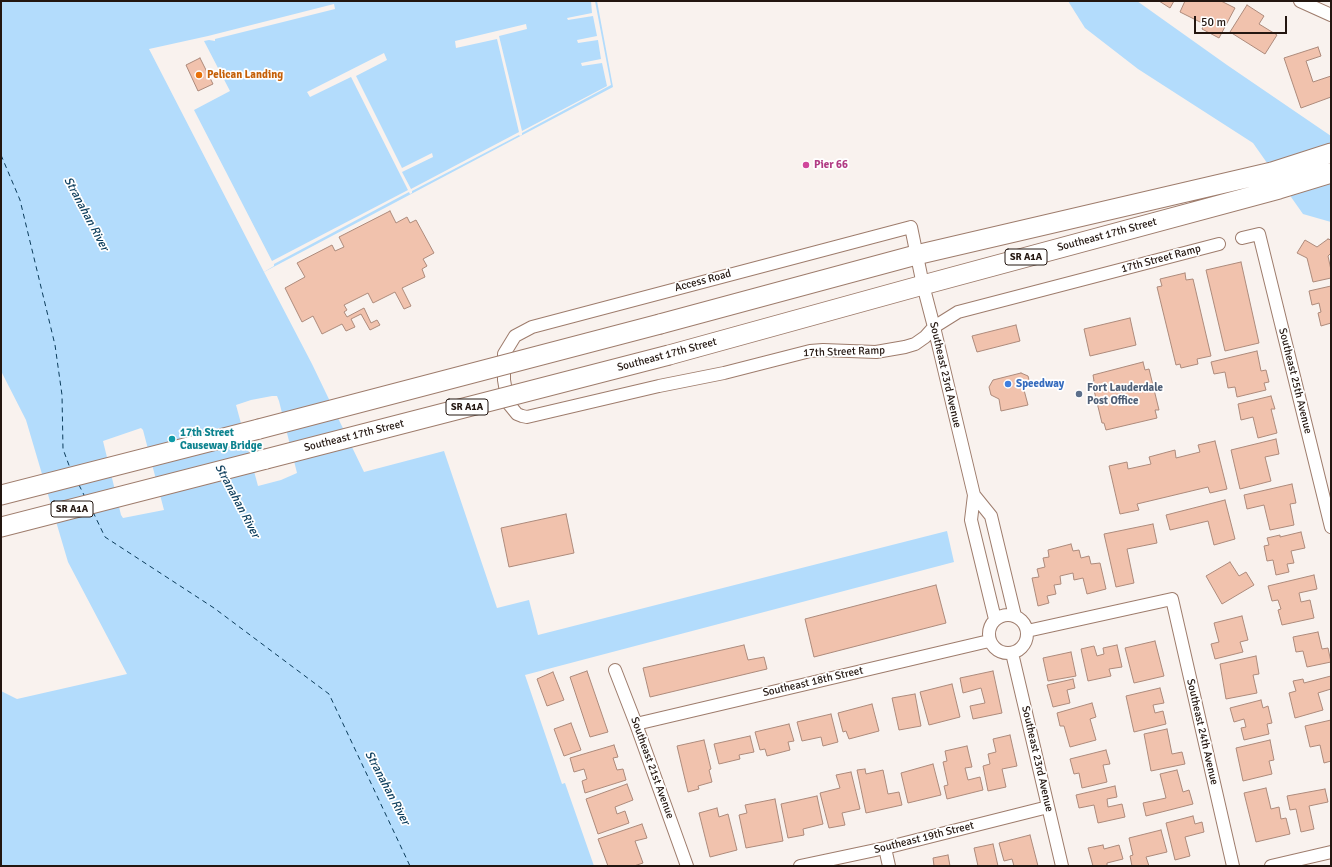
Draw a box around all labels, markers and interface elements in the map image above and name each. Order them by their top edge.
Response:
scale bar [1196,8,1289,34]
text: 50 m [1201,15,1226,30]
place label: Pelican Landing [207,68,283,82]
marker: Pelican Landing [194,70,204,80]
place label: Pier 66 [814,158,848,172]
marker: Pier 66 [801,160,811,170]
water label: Stranahan River [60,175,112,253]
street label: Southeast 17th Street [1056,215,1158,255]
street label: 17th Street Ramp [1120,242,1202,276]
road number: SR A1A [1005,249,1047,265]
street label: Access Road [673,267,733,295]
street label: Southeast 23rd Avenue [926,321,964,429]
street label: Southeast 25th Avenue [1275,327,1315,435]
street label: Southeast 17th Street [616,335,718,375]
street label: 17th Street Ramp [803,344,885,360]
place label: Speedway [1016,377,1064,391]
marker: Speedway [1003,379,1013,389]
place label: Fort Lauderdale Post Office [1087,381,1163,407]
marker: Fort Lauderdale Post Office [1074,389,1084,399]
road number: SR A1A [446,399,488,415]
street label: Southeast 17th Street [303,417,405,455]
place label: 17th Street Causeway Bridge [180,426,262,452]
marker: 17th Street Causeway Bridge [167,434,177,444]
water label: Stranahan River [211,462,263,540]
road number: SR A1A [51,501,93,517]
street label: Southeast 18th Street [762,664,864,700]
street label: Southeast 24th Avenue [1183,678,1221,786]
street label: Southeast 23rd Avenue [1018,705,1056,813]
street label: Southeast 21st Avenue [627,715,677,821]
water label: Stranahan River [361,749,413,827]
street label: Southeast 19th Street [873,819,975,857]

